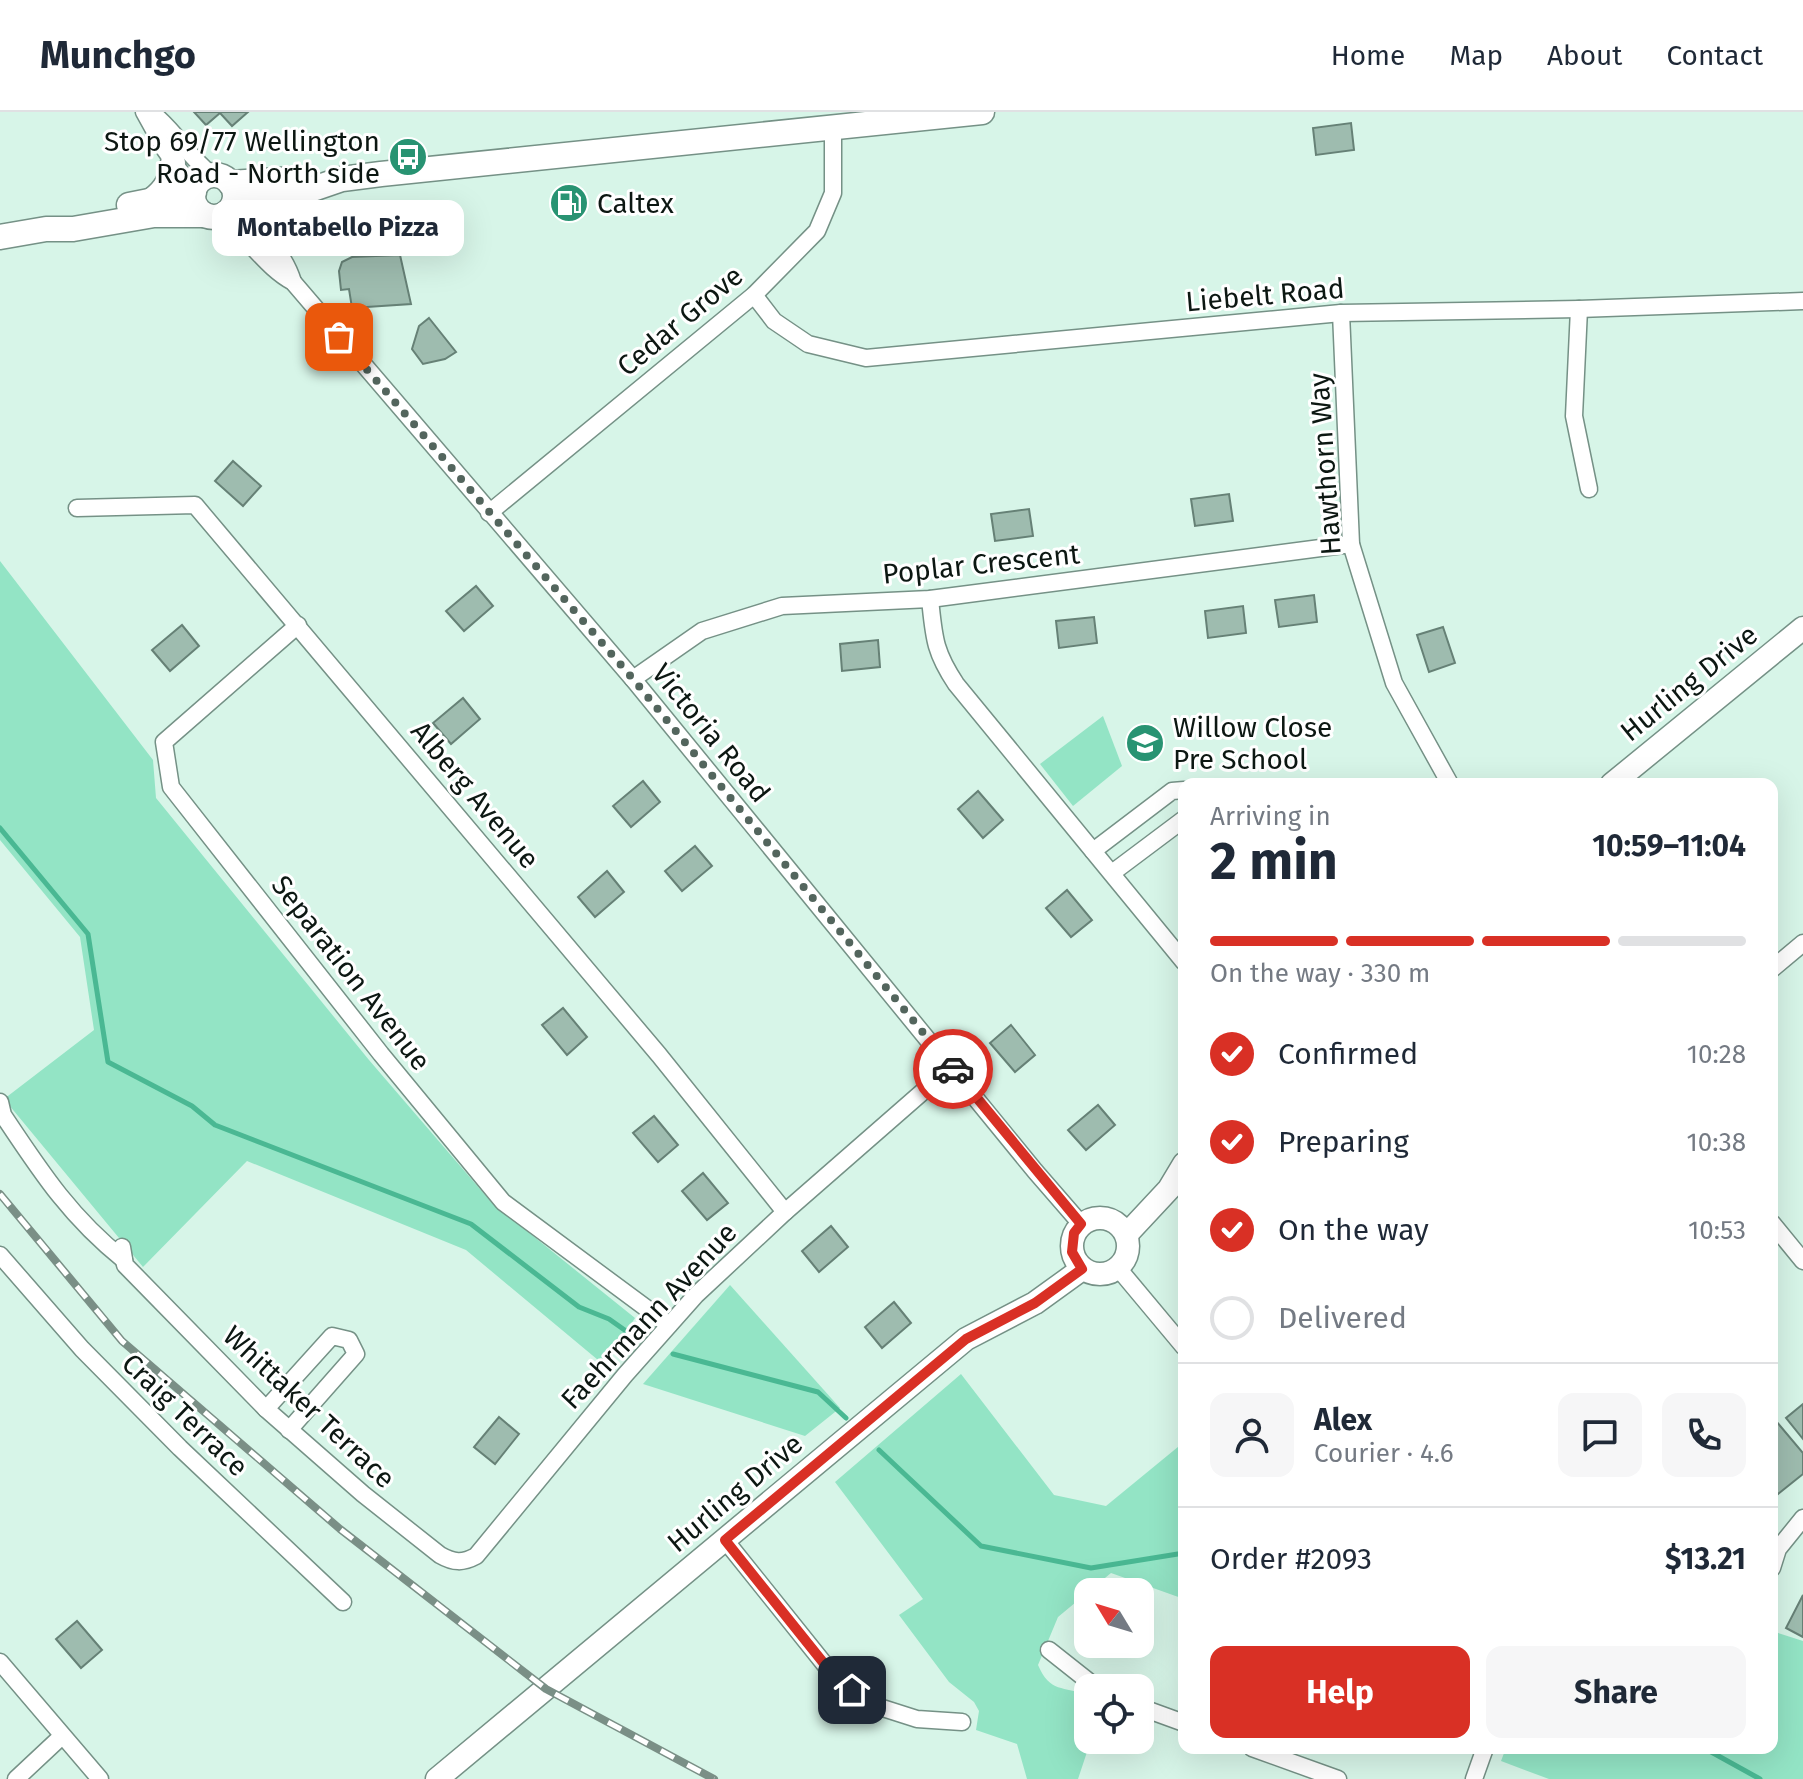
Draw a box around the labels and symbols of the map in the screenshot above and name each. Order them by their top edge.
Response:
place label: Stop 69/77 Wellington Road - North side [104,125,380,190]
bus stop icon: Stop 69/77 Wellington Road - North side [387,136,429,178]
fuel station icon: Caltex [548,182,590,224]
place label: Caltex [597,187,674,220]
callout: Montabello Pizza [213,201,465,257]
street label: Cedar Grove [611,259,749,383]
street label: Liebelt Road [1184,272,1346,318]
pin [305,303,373,371]
street label: Hawthorn Way [1302,372,1348,556]
street label: Poplar Crescent [881,537,1082,591]
street label: Hurling Drive [1614,618,1764,748]
street label: Victoria Road [645,657,777,809]
place label: Willow Close Pre School [1173,711,1332,776]
street label: Alberg Avenue [404,715,546,875]
school or university icon: Willow Close Pre School [1124,722,1166,764]
street label: Separation Avenue [265,869,437,1077]
courier [913,1029,993,1109]
street label: Faehrmann Avenue [554,1216,744,1416]
street label: Whittaker Terrace [216,1319,402,1495]
street label: Craig Terrace [115,1347,255,1483]
street label: Hurling Drive [661,1427,809,1559]
north arrow [1074,1578,1154,1658]
pin [818,1656,886,1724]

